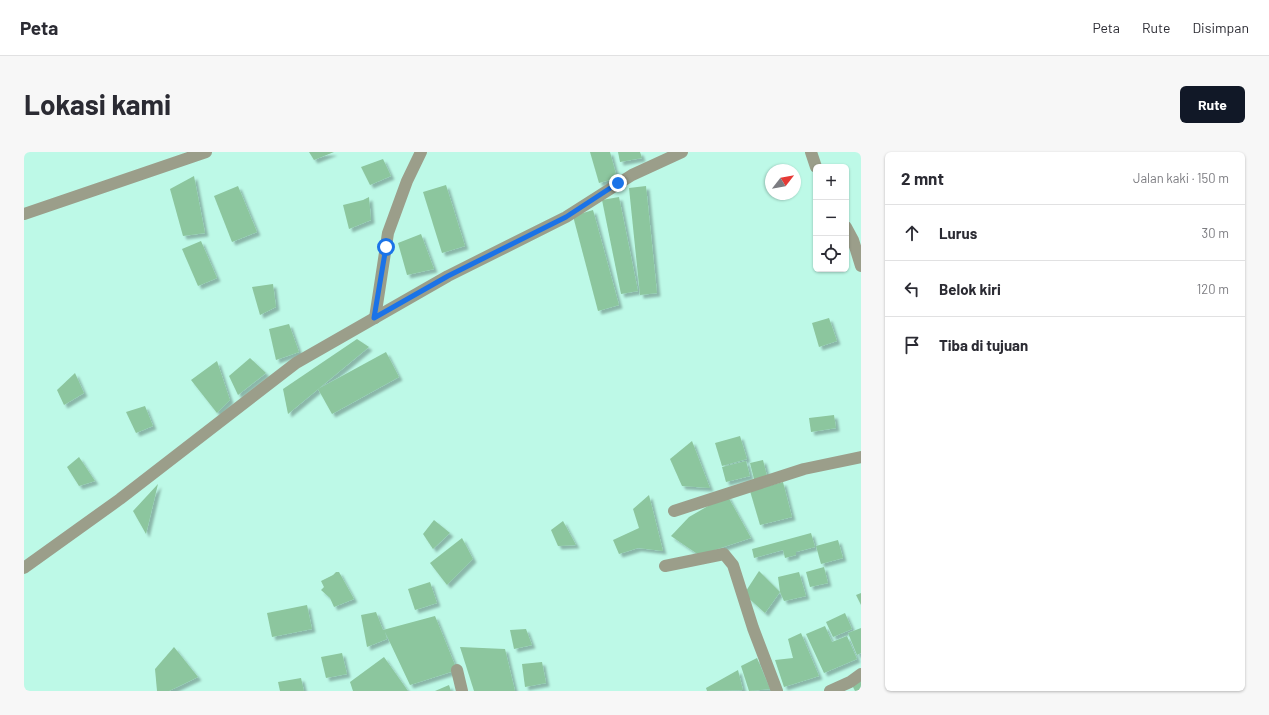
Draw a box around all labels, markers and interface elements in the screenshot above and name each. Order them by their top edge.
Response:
text: Peta [20,16,58,39]
text: Peta [1092,19,1120,36]
text: Rute [1142,19,1170,36]
text: Disimpan [1192,19,1249,36]
button: Rute [1180,86,1245,123]
text: Lokasi kami [24,87,171,121]
north arrow [765,164,801,200]
map controls [813,164,849,272]
button: + [813,164,849,200]
text: 2 mnt [901,168,944,188]
text: Jalan kaki · 150 m [1133,170,1229,186]
route end [609,174,627,192]
button: − [813,200,849,236]
icon: ahead [901,222,923,244]
text: Lurus [939,224,977,242]
text: 30 m [1202,225,1229,241]
button: locate [813,236,849,272]
route start [377,238,395,256]
icon: left [901,278,923,300]
text: Belok kiri [939,280,1001,298]
text: 120 m [1197,281,1229,297]
icon: arrive [901,334,923,356]
text: Tiba di tujuan [939,336,1028,354]

